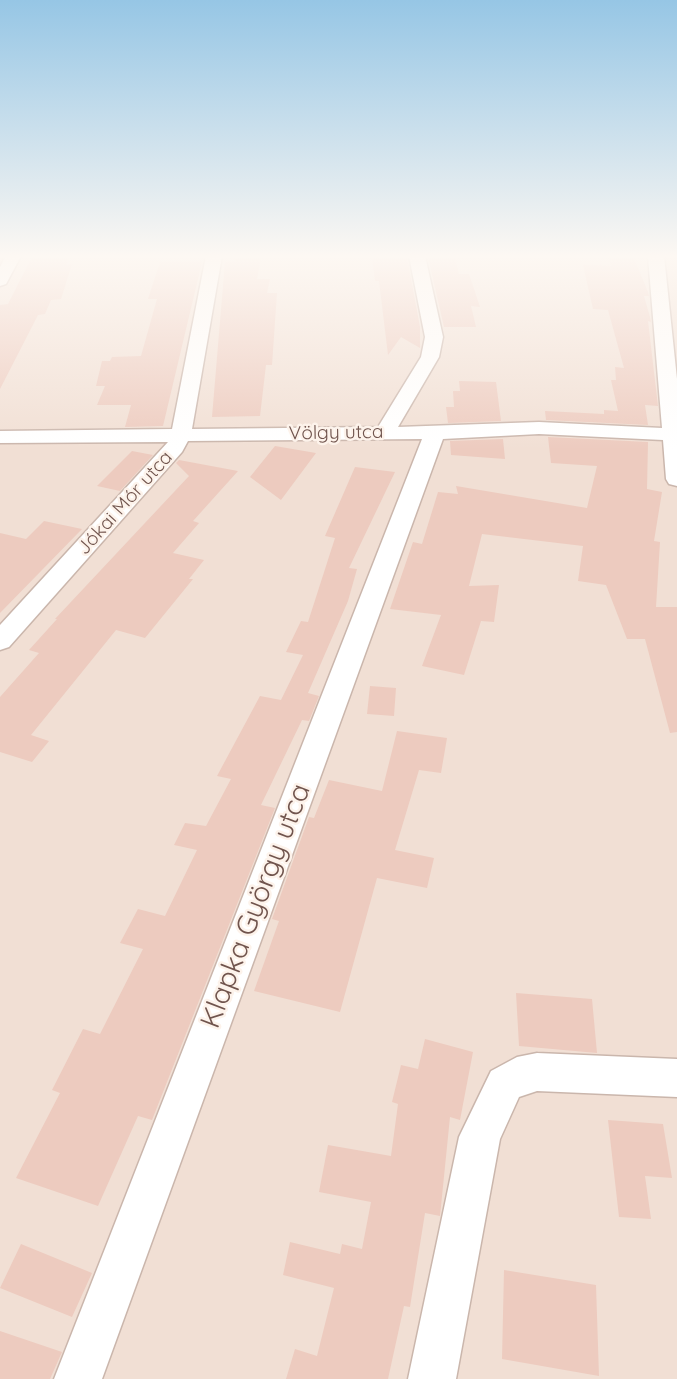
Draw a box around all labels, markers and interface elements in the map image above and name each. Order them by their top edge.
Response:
street label: Völgy utca [288,421,384,445]
street label: Jókai Mór utca [73,447,177,559]
street label: Klapka György utca [194,779,318,1033]

